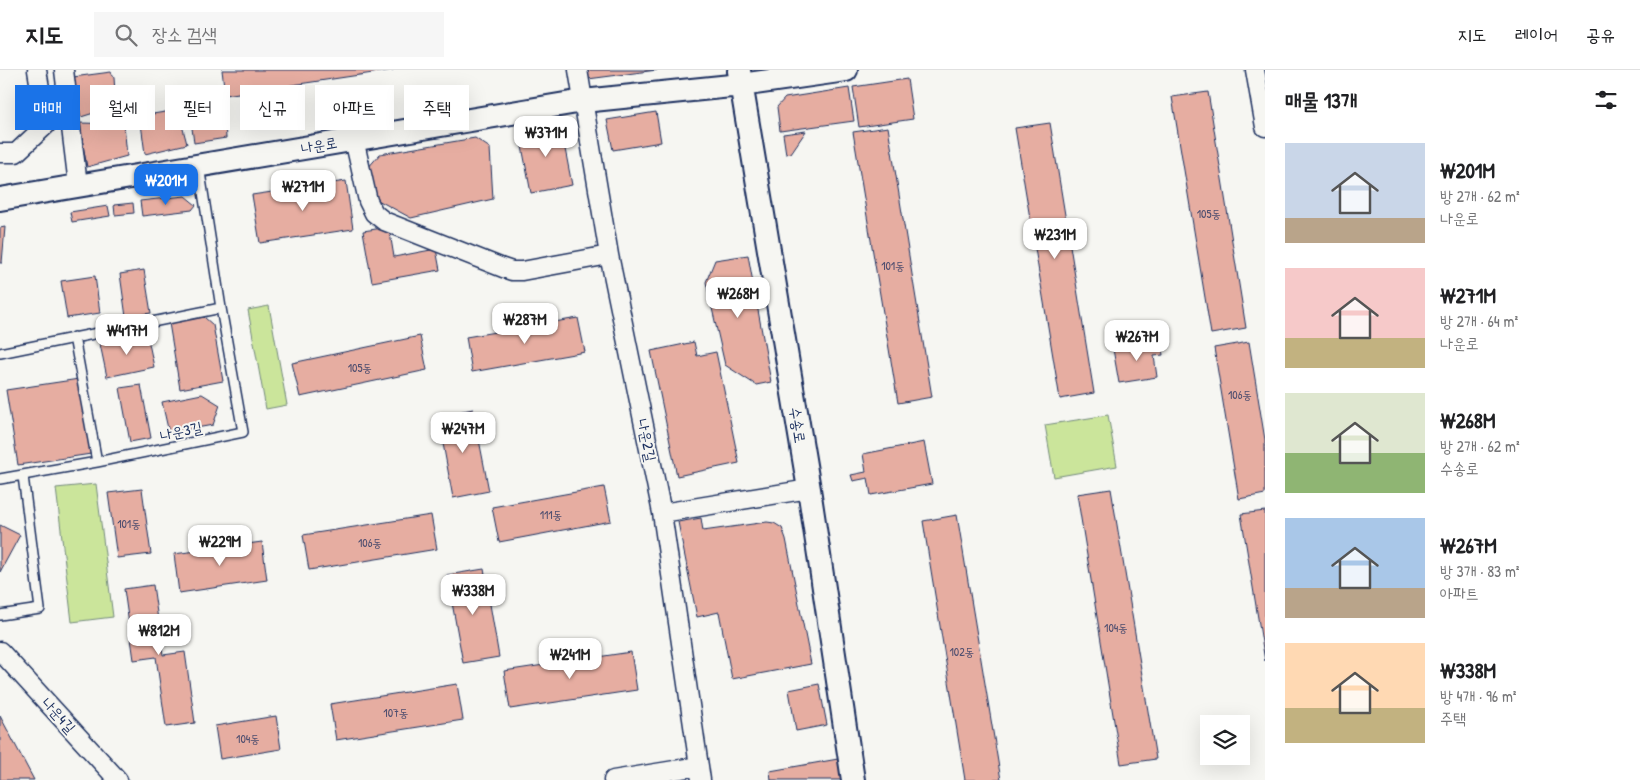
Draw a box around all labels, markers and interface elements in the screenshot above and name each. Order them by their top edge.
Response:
search box [94,12,444,57]
text: 지도 [25,18,64,50]
icon: search [112,21,140,49]
text: 장소 검색 [152,21,217,47]
text: 지도 [1458,22,1487,47]
text: 레이어 [1515,22,1558,47]
text: 공유 [1586,22,1615,47]
chip: 매매 [15,85,80,130]
chip: 월세 [90,85,155,130]
chip: 필터 [165,85,230,130]
chip: 신규 [240,85,305,130]
chip: 아파트 [315,85,394,130]
chip: 주택 [404,85,469,130]
text: 매물 13개 [1285,86,1358,115]
icon: filters [1592,86,1620,114]
pin: ₩371M [511,116,581,158]
text: ₩371M [525,121,567,143]
street label: 나운로 [299,132,339,158]
text: ₩201M [1440,156,1495,185]
icon: home [1325,163,1385,223]
pin: ₩201M [131,164,201,206]
text: ₩201M [145,169,187,191]
pin: ₩271M [268,170,338,212]
text: ₩271M [282,175,324,197]
text: 방 2개 · 62 m² [1440,185,1520,207]
house number: 105동 [1197,205,1221,222]
text: 나운로 [1440,207,1479,229]
pin: ₩231M [1020,218,1090,260]
text: ₩231M [1034,223,1076,245]
house number: 101동 [881,257,905,274]
pin: ₩268M [703,276,773,319]
text: ₩271M [1440,281,1496,310]
text: ₩268M [717,282,759,304]
icon: home [1325,288,1385,348]
pin: ₩287M [490,302,560,345]
text: ₩287M [503,308,547,330]
text: 방 2개 · 64 m² [1440,310,1518,332]
pin: ₩417M [92,314,162,356]
text: ₩417M [106,319,148,341]
pin: ₩267M [1102,320,1172,362]
text: ₩267M [1115,325,1159,347]
text: 나운로 [1440,332,1479,354]
house number: 105동 [348,359,372,376]
house number: 106동 [1228,386,1252,403]
street label: 수송로 [785,405,811,445]
text: ₩268M [1440,406,1495,435]
pin: ₩247M [428,412,498,454]
icon: home [1325,413,1385,473]
street label: 나운3길 [158,416,204,446]
text: ₩247M [442,417,484,439]
street label: 나운2길 [632,417,662,463]
text: 방 2개 · 62 m² [1440,435,1520,457]
text: 수송로 [1440,457,1479,479]
house number: 111동 [540,506,562,523]
house number: 101동 [117,515,141,532]
pin: ₩229M [185,524,255,567]
text: ₩229M [199,530,241,552]
text: ₩267M [1440,531,1497,560]
house number: 106동 [358,534,382,551]
icon: home [1325,538,1385,598]
text: 방 3개 · 83 m² [1440,560,1520,582]
pin: ₩338M [438,574,508,616]
text: ₩338M [452,579,494,601]
text: 아파트 [1440,582,1479,604]
pin: ₩812M [124,614,194,656]
text: ₩812M [138,619,180,641]
house number: 104동 [1104,619,1128,636]
pin: ₩241M [535,638,605,680]
text: ₩241M [550,643,590,665]
house number: 102동 [949,643,975,660]
text: ₩338M [1440,656,1496,685]
icon: home [1325,663,1385,723]
text: 방 4개 · 96 m² [1440,685,1517,707]
street label: 나운4길 [37,692,81,738]
house number: 107동 [383,704,409,721]
text: 주택 [1440,707,1466,729]
map controls [1200,715,1250,765]
button: layers [1200,715,1250,765]
house number: 104동 [236,730,260,747]

